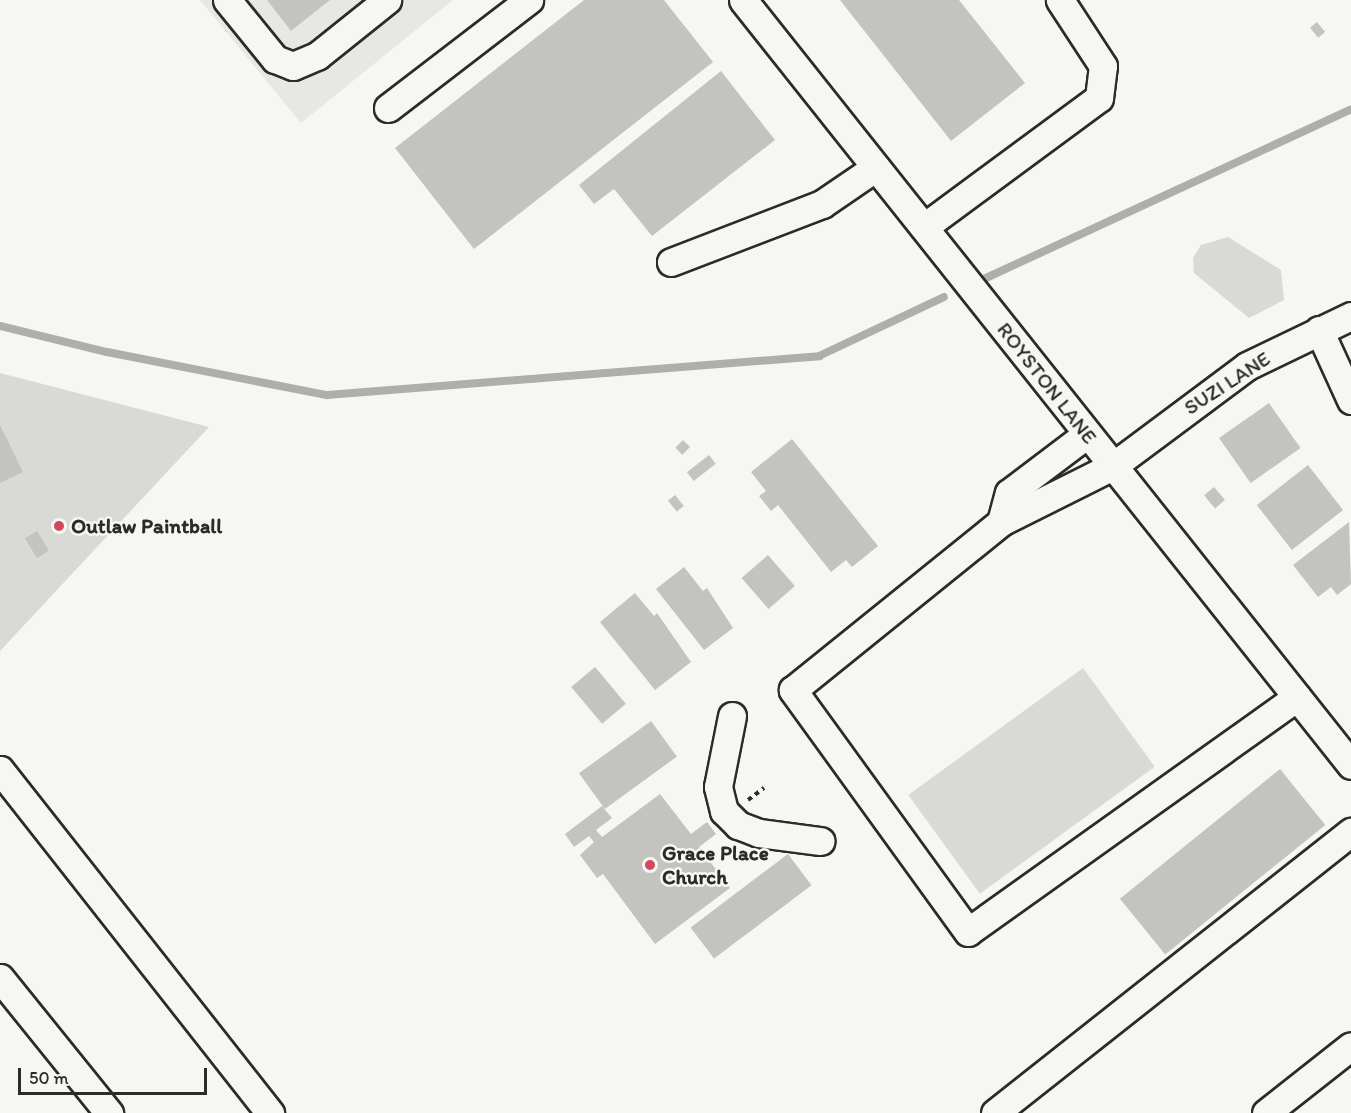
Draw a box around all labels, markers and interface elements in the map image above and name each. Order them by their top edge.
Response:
street label: ROYSTON LANE [992,317,1102,449]
street label: SUZI LANE [1179,346,1275,420]
place label: Outlaw Paintball [71,513,222,539]
marker: Outlaw Paintball [52,519,66,533]
place label: Grace Place Church [662,840,768,890]
marker: Grace Place Church [643,858,657,872]
scale bar [21,1056,210,1094]
text: 50 m [29,1067,69,1089]

